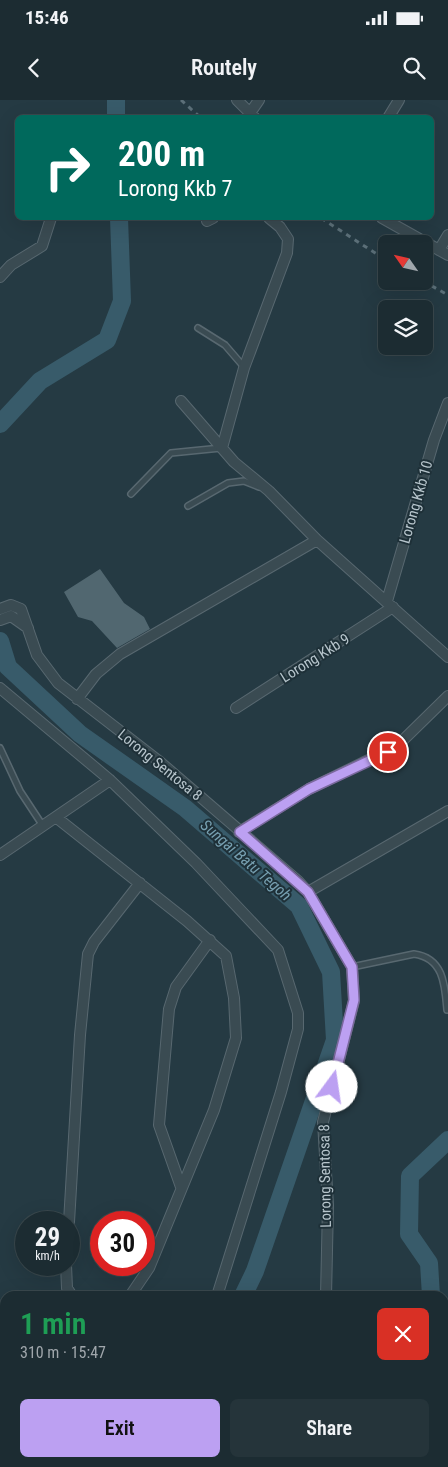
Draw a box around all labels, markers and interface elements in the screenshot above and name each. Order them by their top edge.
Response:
text: 15:46 [25,6,69,29]
icon: back [20,54,48,82]
icon: search [400,54,428,82]
text: Routely [191,55,257,80]
text: 200 m [118,134,205,175]
icon: right [35,135,100,200]
text: Lorong Kkb 7 [118,176,232,201]
north arrow [378,235,432,290]
map controls [378,235,433,355]
button: layers [378,300,433,355]
street label: Lorong Kkb 10 [396,459,436,545]
street label: Lorong Kkb 9 [277,630,353,686]
street label: Lorong Sentosa 8 [114,725,206,805]
pin [367,731,409,773]
icon: arrive [374,738,402,766]
water label: Sungai Batu Tegoh [197,815,295,905]
position arrow [305,1060,357,1112]
street label: Lorong Sentosa 8 [315,1124,335,1228]
speed limit sign: 30 [90,1211,155,1276]
text: 29 [35,1223,60,1252]
text: km/h [35,1249,60,1263]
text: 1 min [20,1306,86,1341]
button: close [377,1308,429,1360]
text: 310 m · 15:47 [20,1343,106,1362]
button: Exit [20,1399,220,1457]
button: Share [230,1399,429,1457]

